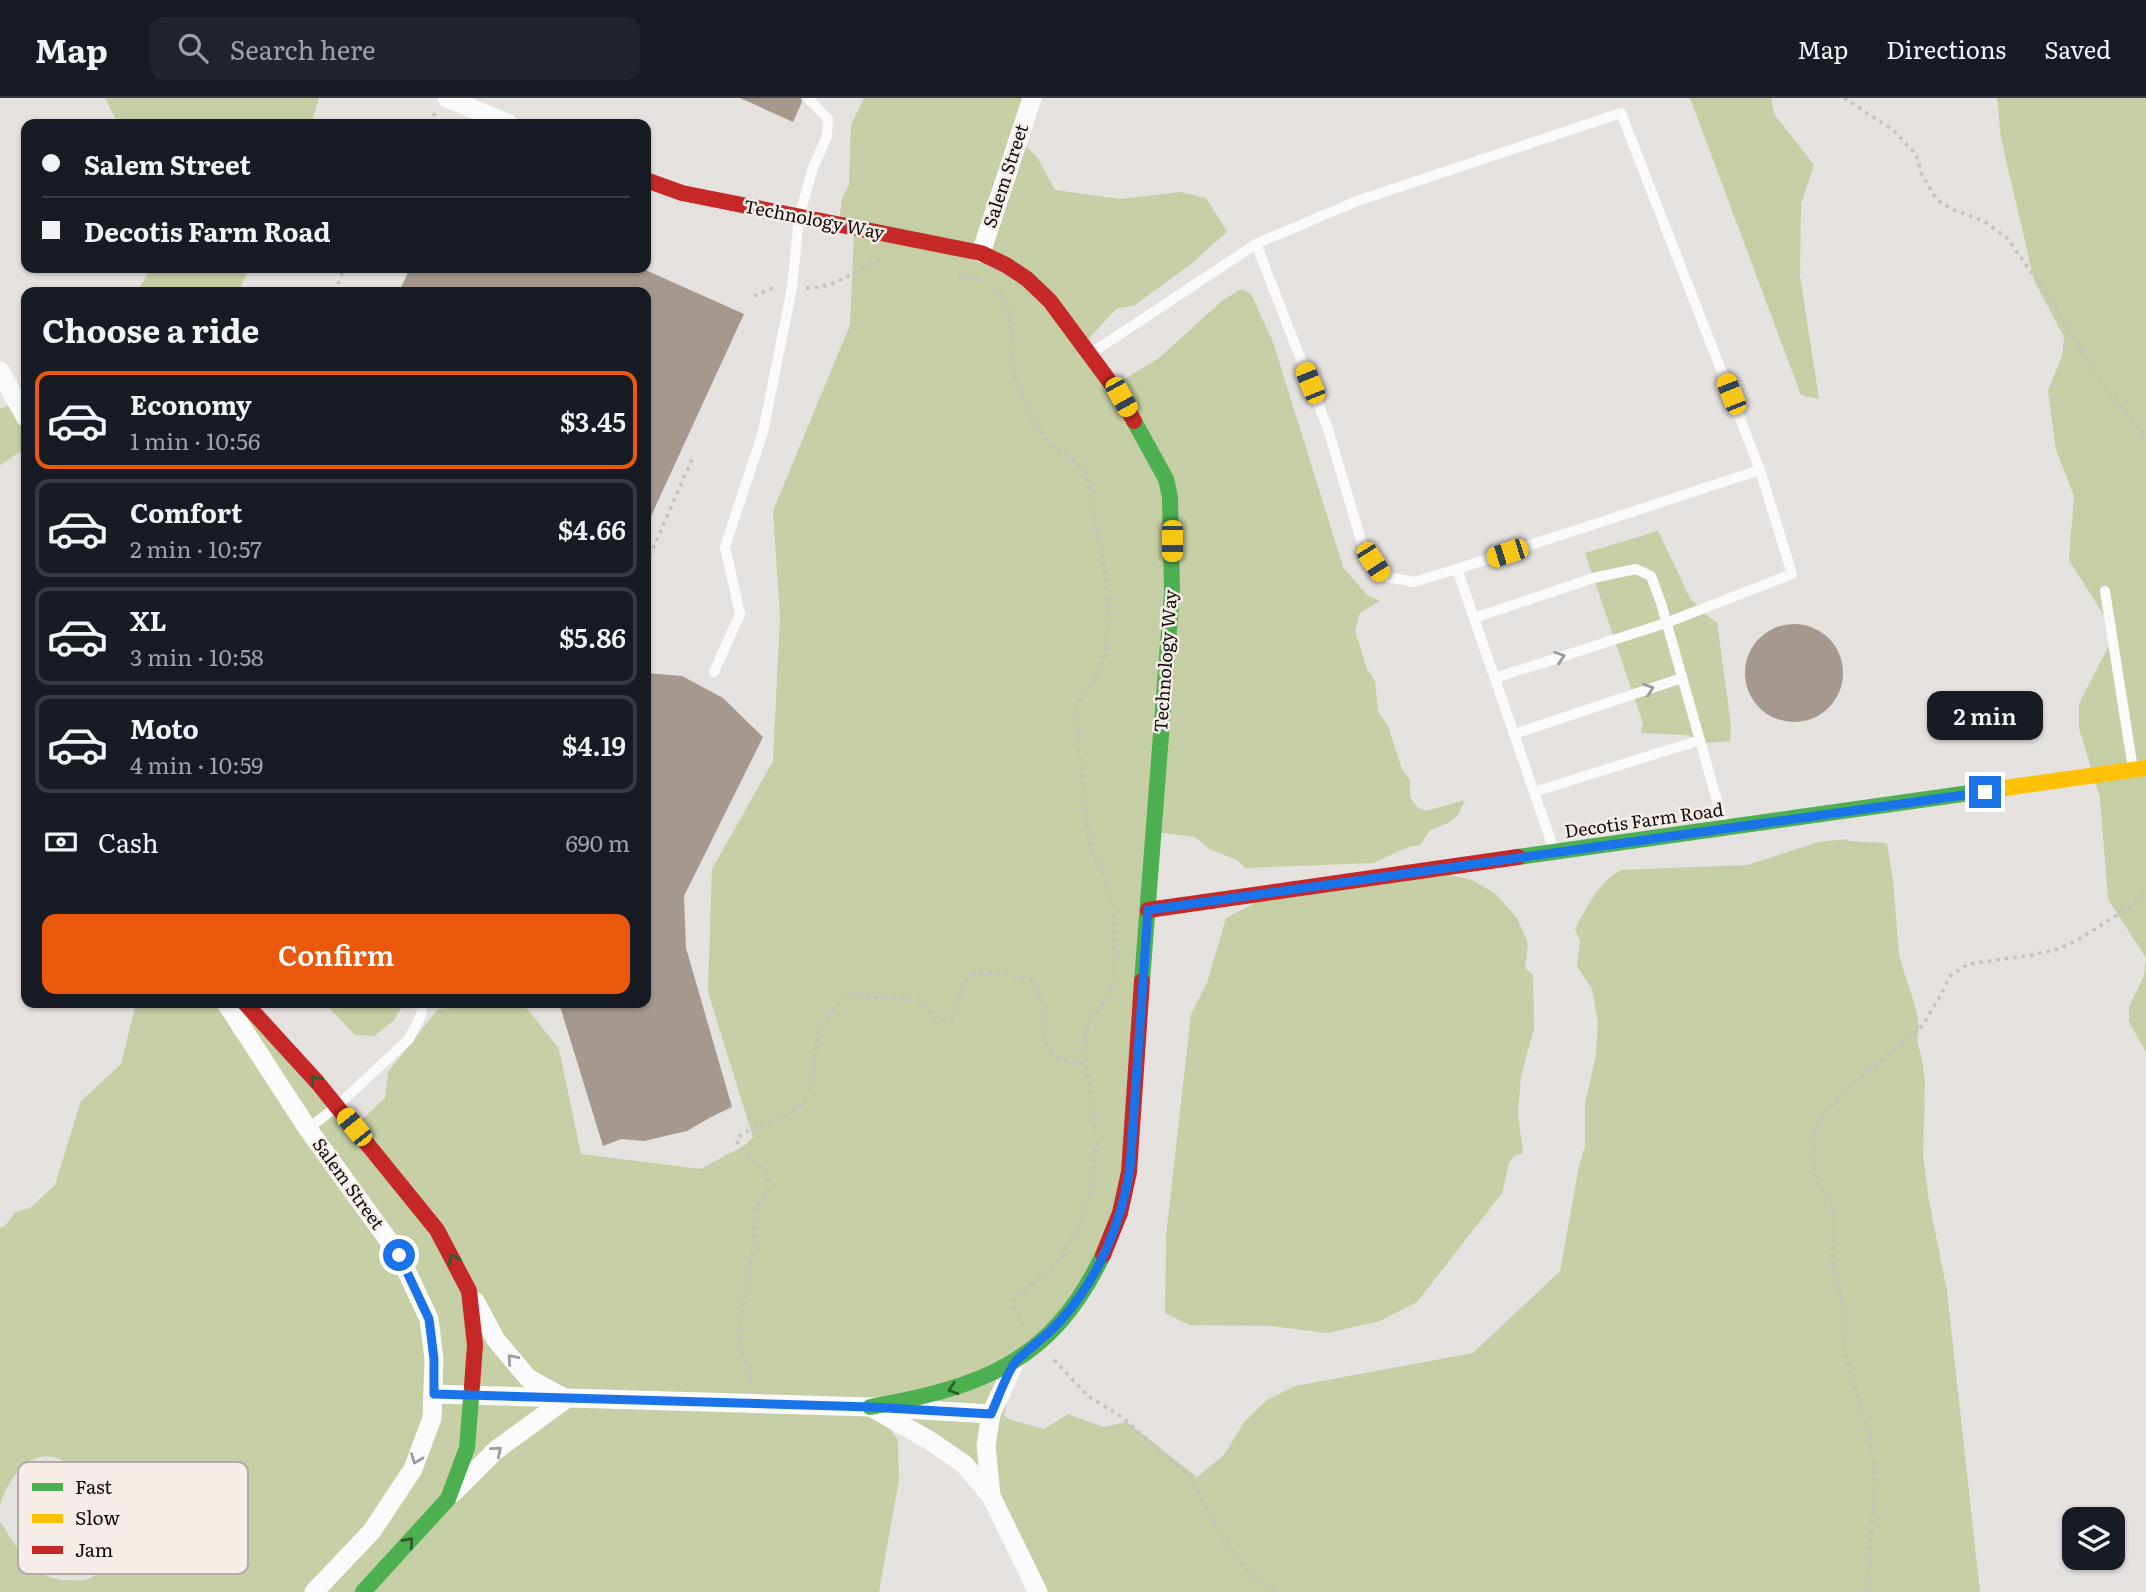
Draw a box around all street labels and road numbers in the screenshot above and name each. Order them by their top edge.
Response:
street label: Salem Street [975,119,1034,231]
street label: Technology Way [742,192,888,246]
street label: Technology Way [1146,588,1183,733]
street label: Decotis Farm Road [1562,795,1725,844]
street label: Salem Street [307,1132,392,1235]

